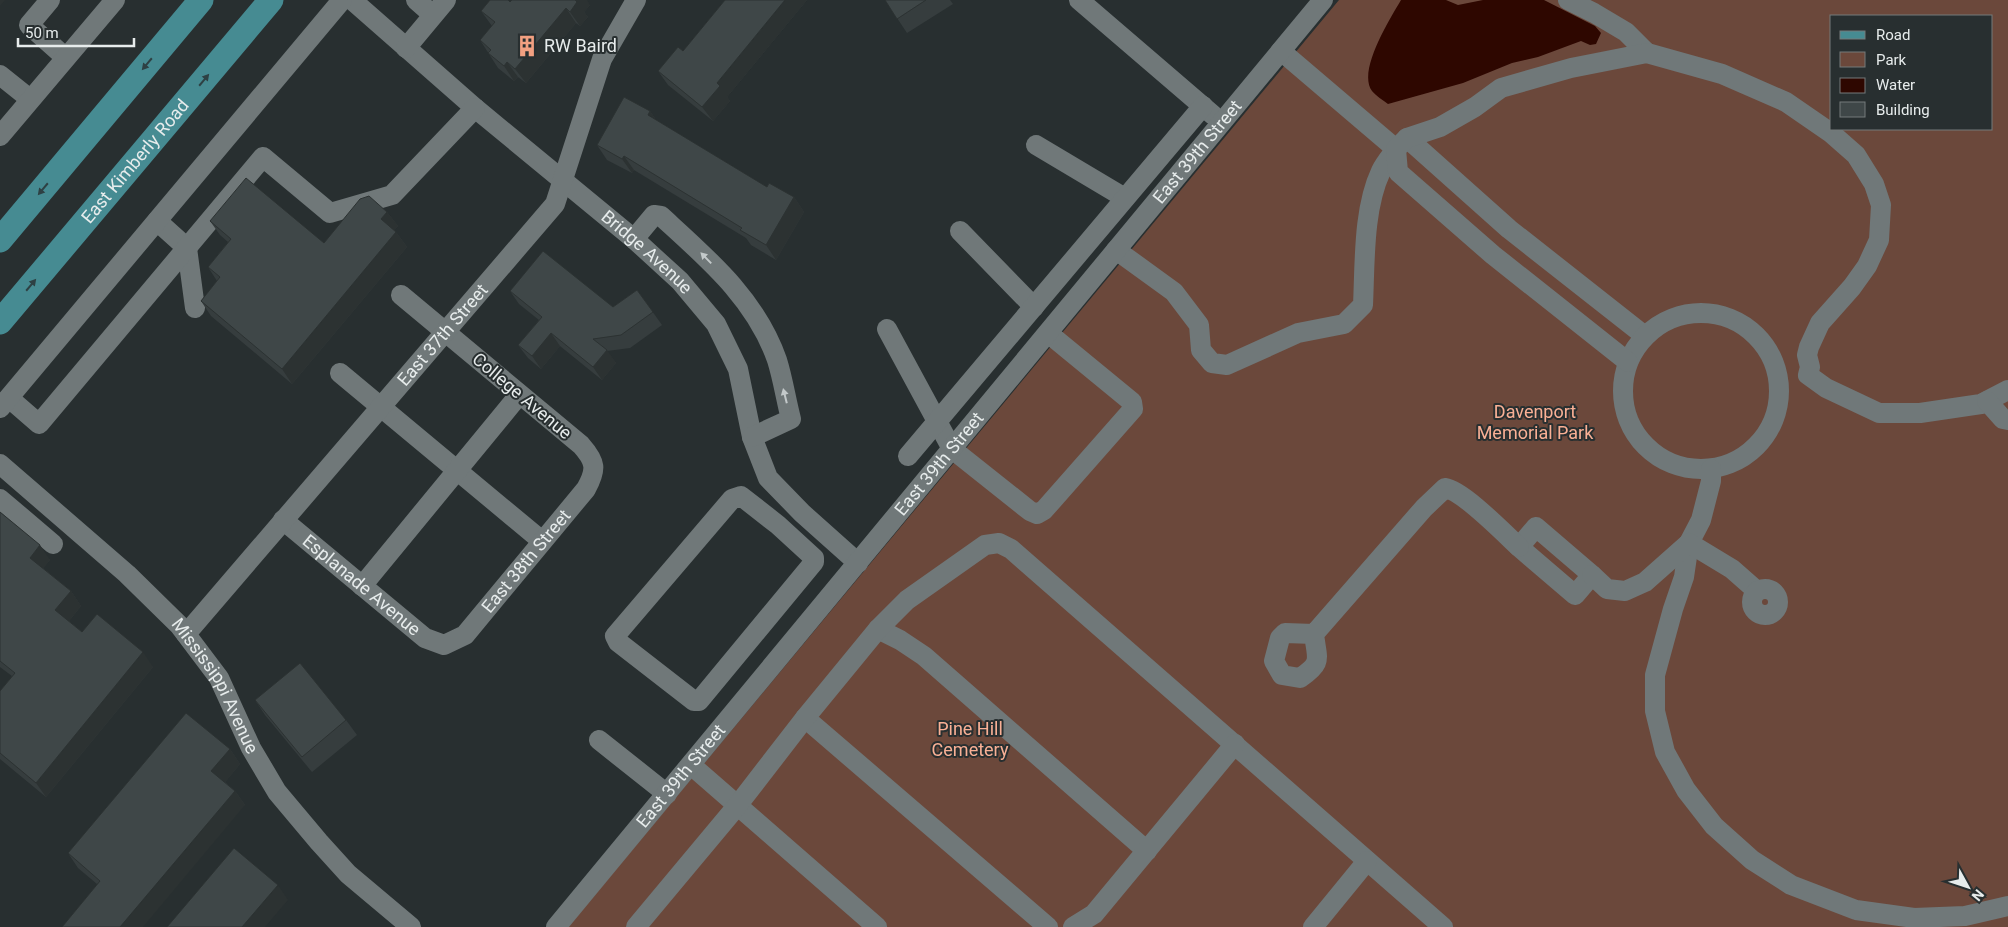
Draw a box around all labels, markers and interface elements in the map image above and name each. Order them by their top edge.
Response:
scale bar [18,15,134,47]
legend [1830,15,1993,130]
text: 50 m [25,24,59,42]
text: Road [1876,26,1910,44]
building icon: RW Baird [514,33,540,59]
place label: RW Baird [544,35,617,56]
text: Park [1876,51,1907,69]
one-way arrow [142,58,153,70]
one-way arrow [198,74,209,87]
text: Water [1876,76,1915,94]
street label: East Kimberly Road [77,95,193,227]
street label: East 39th Street [1148,96,1246,207]
text: Building [1876,101,1930,119]
one-way arrow [37,182,48,195]
street label: Bridge Avenue [597,206,697,298]
one-way arrow [700,252,712,264]
one-way arrow [26,278,37,291]
street label: East 37th Street [393,279,492,390]
street label: College Avenue [468,348,576,443]
one-way arrow [781,388,789,403]
park label: Davenport Memorial Park [1477,401,1594,443]
street label: East 39th Street [890,408,988,520]
street label: East 38th Street [477,505,575,617]
street label: Esplanade Avenue [299,530,425,640]
street label: Mississippi Avenue [167,614,263,757]
park label: Pine Hill Cemetery [932,718,1009,760]
street label: East 39th Street [632,720,729,832]
north arrow [1943,862,1993,912]
text: N [1969,886,1987,904]

